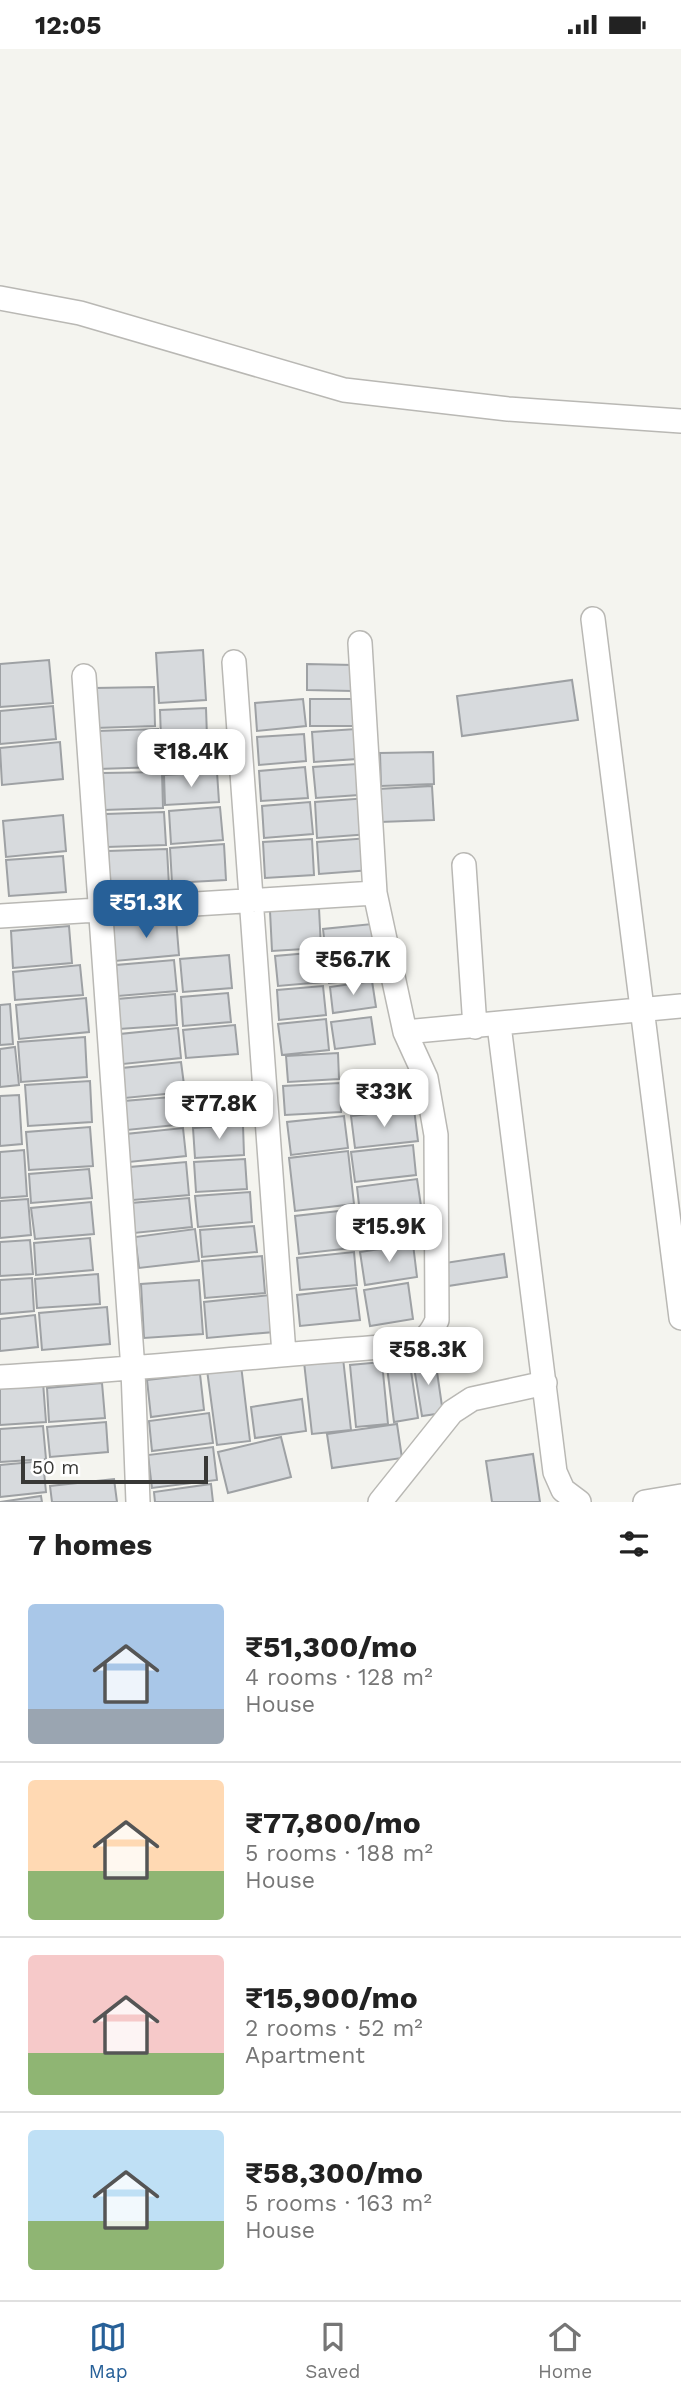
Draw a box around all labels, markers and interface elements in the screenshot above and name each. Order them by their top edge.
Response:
text: 12:05 [35,10,101,40]
pin: ₹18.4K [134,729,248,789]
text: ₹18.4K [153,738,229,765]
pin: ₹51.3K [89,881,203,940]
text: ₹51.3K [109,889,183,916]
pin: ₹56.7K [296,937,410,997]
text: ₹56.7K [315,946,391,973]
pin: ₹33K [343,1069,425,1129]
text: ₹33K [355,1078,413,1105]
pin: ₹77.8K [162,1081,276,1141]
text: ₹77.8K [181,1090,257,1117]
pin: ₹15.9K [332,1205,446,1264]
text: ₹15.9K [352,1213,426,1240]
pin: ₹58.3K [371,1327,485,1387]
text: ₹58.3K [389,1336,467,1363]
scale bar [21,1453,208,1485]
text: 50 m [32,1456,79,1479]
icon: filters [615,1525,653,1563]
text: 7 homes [28,1527,152,1562]
text: ₹51,300/mo [245,1629,417,1664]
icon: home [84,1632,168,1716]
text: 4 rooms · 128 m² [245,1664,433,1691]
text: House [245,1691,315,1718]
text: ₹77,800/mo [245,1805,421,1840]
icon: home [84,1808,168,1892]
text: 5 rooms · 188 m² [245,1840,433,1867]
text: House [245,1867,315,1894]
text: ₹15,900/mo [245,1980,418,2015]
icon: home [84,1983,168,2067]
text: 2 rooms · 52 m² [245,2015,423,2042]
text: Apartment [245,2042,365,2069]
text: ₹58,300/mo [245,2155,423,2190]
icon: home [84,2158,168,2242]
text: 5 rooms · 163 m² [245,2190,432,2217]
text: House [245,2217,315,2244]
tab: Map [89,2318,128,2383]
tab: Saved [305,2318,360,2383]
tab: Home [538,2318,592,2383]

